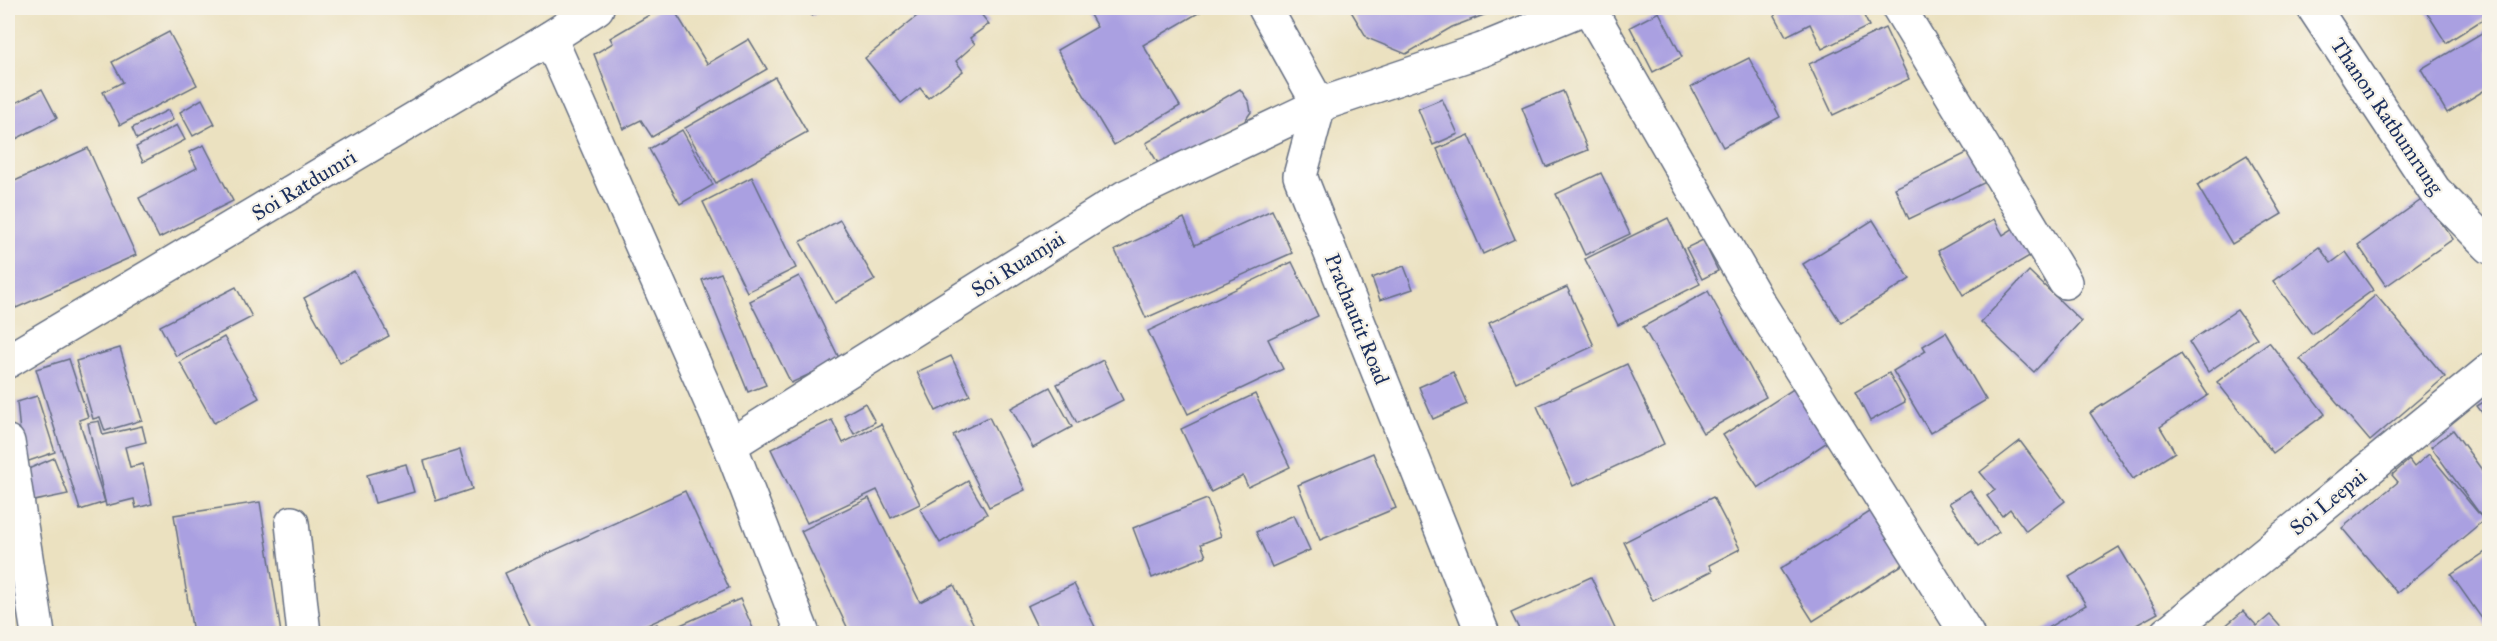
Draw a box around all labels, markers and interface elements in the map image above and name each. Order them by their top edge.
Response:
street label: Thanon Ratbumrung [2325,33,2449,199]
street label: Soi Ratdumri [247,144,361,226]
street label: Soi Ruamjai [967,225,1070,303]
street label: Prachautit Road [1319,250,1395,389]
street label: Soi Leepai [2284,463,2372,541]

